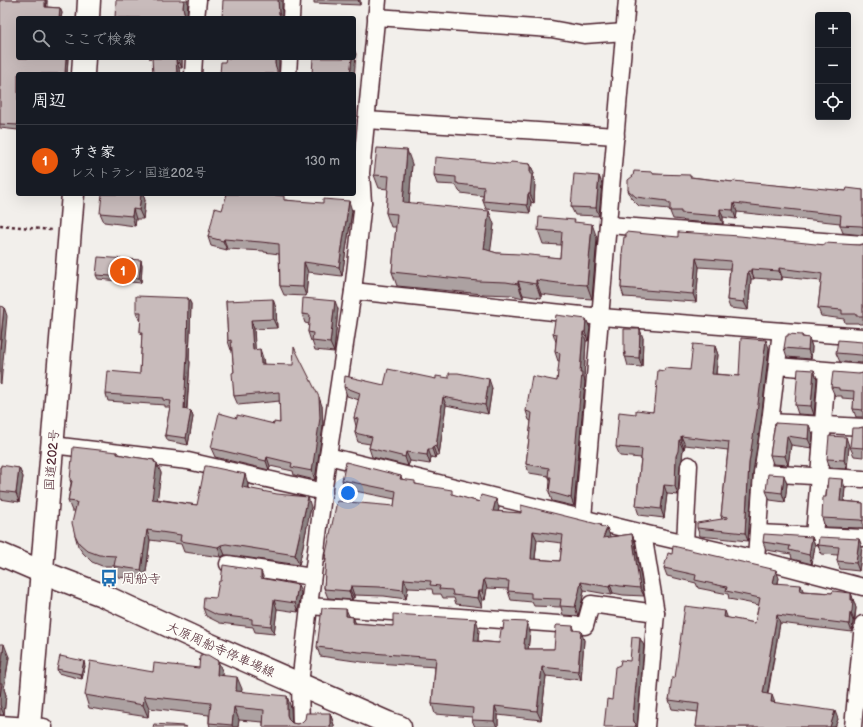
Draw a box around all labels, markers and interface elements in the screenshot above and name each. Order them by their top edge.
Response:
map controls [815,12,851,120]
button: + [815,12,851,48]
search box [16,16,356,60]
icon: search [30,27,52,49]
text: ここで検索 [62,30,137,49]
button: − [815,48,851,84]
button: locate [815,84,851,120]
text: 周辺 [32,91,66,111]
text: すき家 [70,143,115,162]
text: 1 [42,153,48,169]
text: 130 m [305,153,340,169]
text: レストラン · 国道202号 [70,165,207,181]
pin: 1 [110,256,136,286]
street label: 国道202号 [41,429,63,492]
your location [338,483,358,503]
bus stop icon: 周船寺 [99,568,119,588]
place label: 周船寺 [122,571,161,587]
street label: 大原周船寺停車場線 [164,619,278,681]

